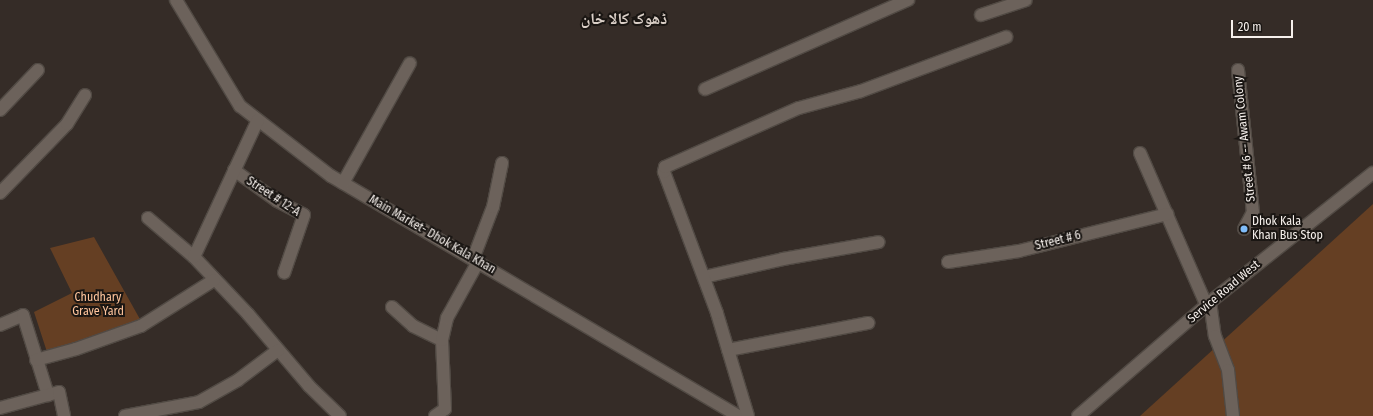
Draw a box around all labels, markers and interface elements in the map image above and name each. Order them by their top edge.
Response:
district label: ڈھوک کالا خان [581,9,667,29]
scale bar [1233,12,1295,38]
text: 20 m [1238,20,1262,34]
street label: Street # 6 -- Awam Colony [1231,75,1259,203]
street label: Street # 12-A [243,174,303,220]
street label: Main Market- Dhok Kala Khan [366,193,498,277]
place label: Dhok Kala Khan Bus Stop [1252,215,1323,243]
marker: Dhok Kala Khan Bus Stop [1239,224,1249,234]
street label: Street # 6 [1034,228,1082,254]
street label: Service Road West [1185,258,1263,326]
park label: Chudhary Grave Yard [72,291,124,319]

